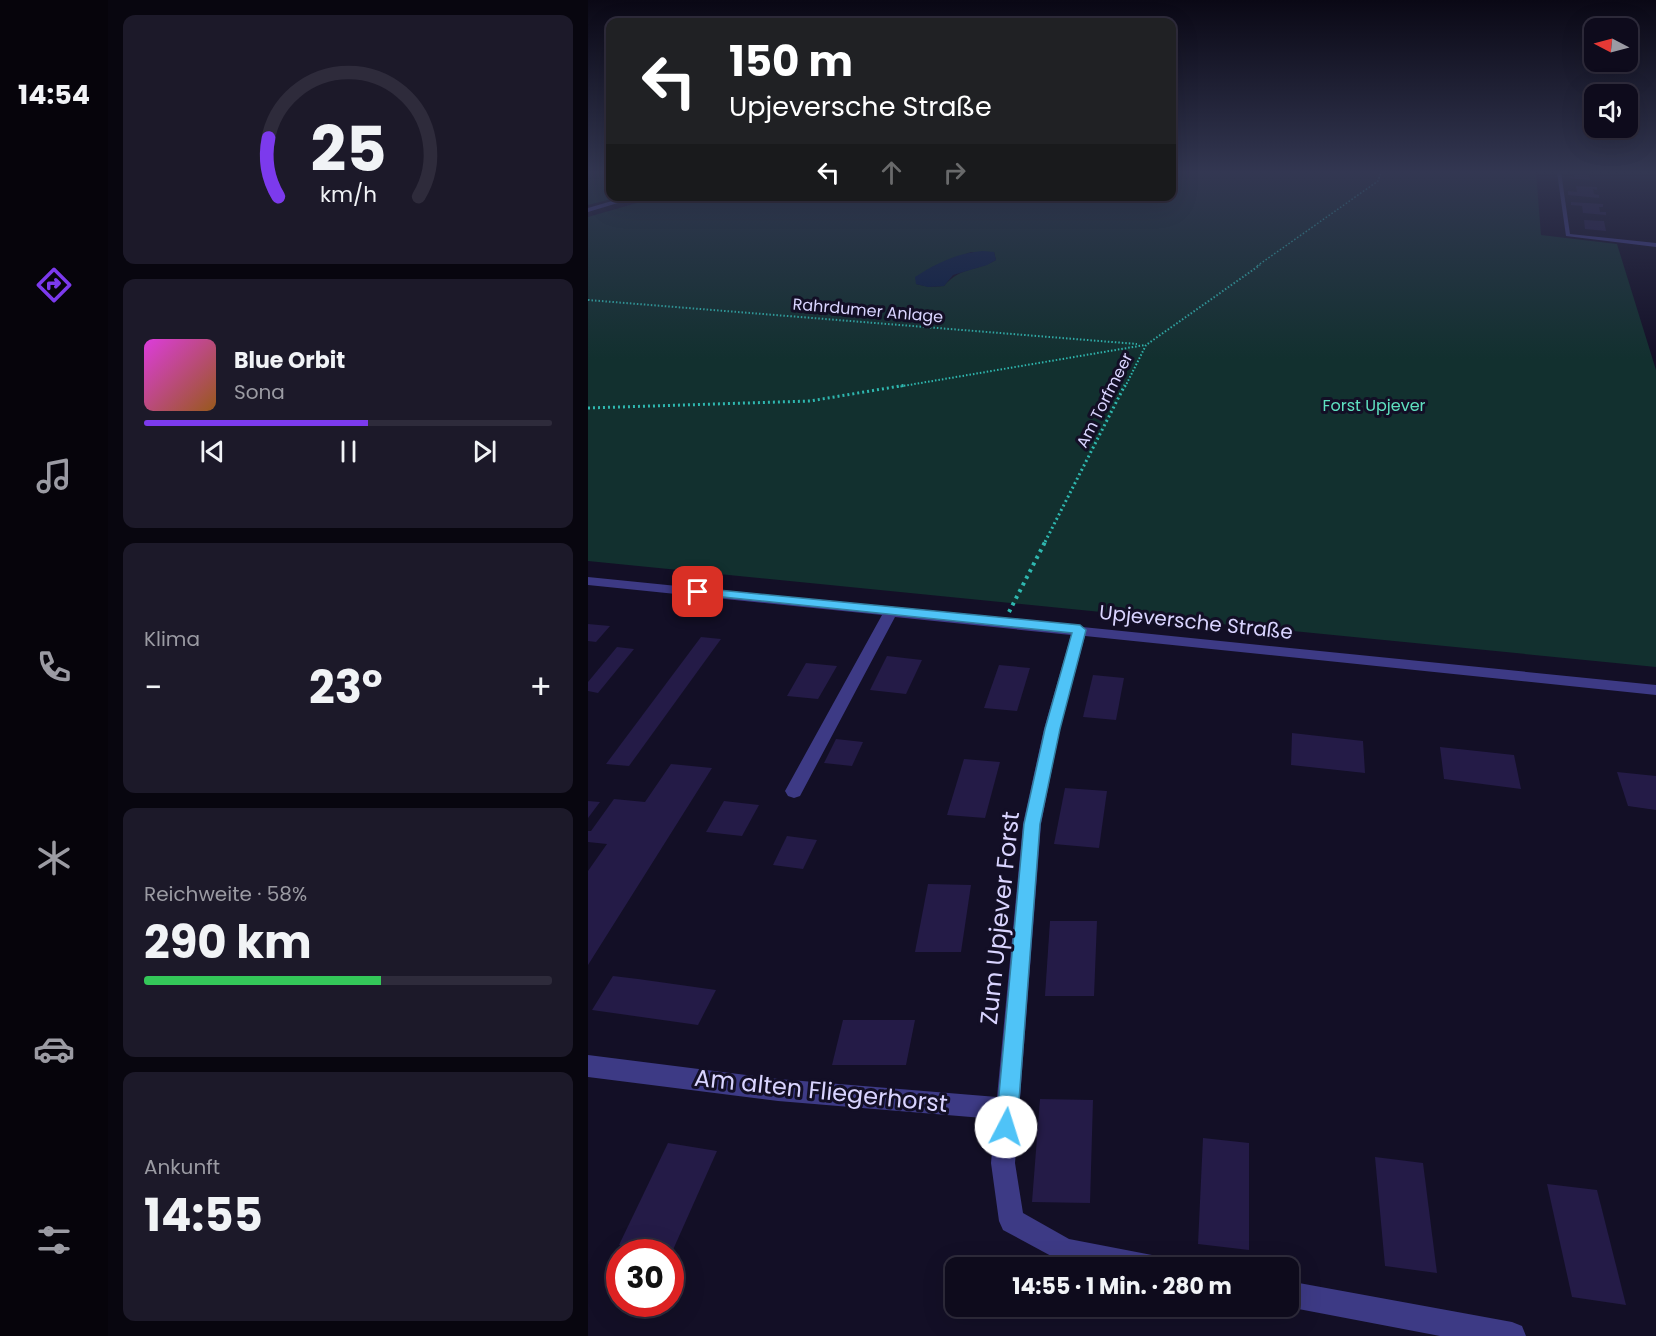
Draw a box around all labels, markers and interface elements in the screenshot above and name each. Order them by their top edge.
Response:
north arrow [1584,18,1638,72]
map controls [1584,18,1638,138]
text: 150 m [729,32,853,91]
icon: left [630,42,708,120]
text: 14:54 [18,76,90,113]
button: sound [1584,84,1638,138]
text: Upjeversche Straße [729,88,992,125]
text: 25 [310,105,386,193]
icon: left [812,156,845,189]
icon: ahead [875,156,908,189]
icon: right [938,156,971,189]
text: km/h [319,179,377,210]
icon: directions [33,264,75,306]
street label: Rahrdumer Anlage [792,292,944,329]
text: Blue Orbit [234,345,345,376]
street label: Am Torfmeer [1071,349,1138,452]
text: Sona [234,378,285,406]
park label: Forst Upjever [1322,394,1426,417]
icon: previous [196,435,229,468]
icon: pause [332,435,365,468]
icon: next [468,435,501,468]
icon: music [33,455,75,497]
pin [672,566,723,617]
icon: arrive [681,575,714,608]
street label: Upjeversche Straße [1098,598,1294,646]
text: Klima [144,625,200,653]
icon: phone [33,646,75,688]
text: 23° [309,656,383,719]
text: − [144,664,162,711]
text: + [529,664,552,711]
street label: Zum Upjever Forst [972,810,1027,1026]
icon: climate [33,837,75,879]
text: Reichweite · 58% [144,880,307,908]
text: 290 km [144,911,312,974]
icon: car [33,1028,75,1070]
street label: Am alten Fliegerhorst [693,1061,949,1120]
position arrow [974,1095,1038,1159]
text: Ankunft [144,1153,220,1181]
text: 14:55 [144,1184,263,1247]
icon: filters [33,1219,75,1261]
speed limit sign: 30 [606,1239,684,1317]
text: 14:55 · 1 Min. · 280 m [1012,1271,1232,1302]

